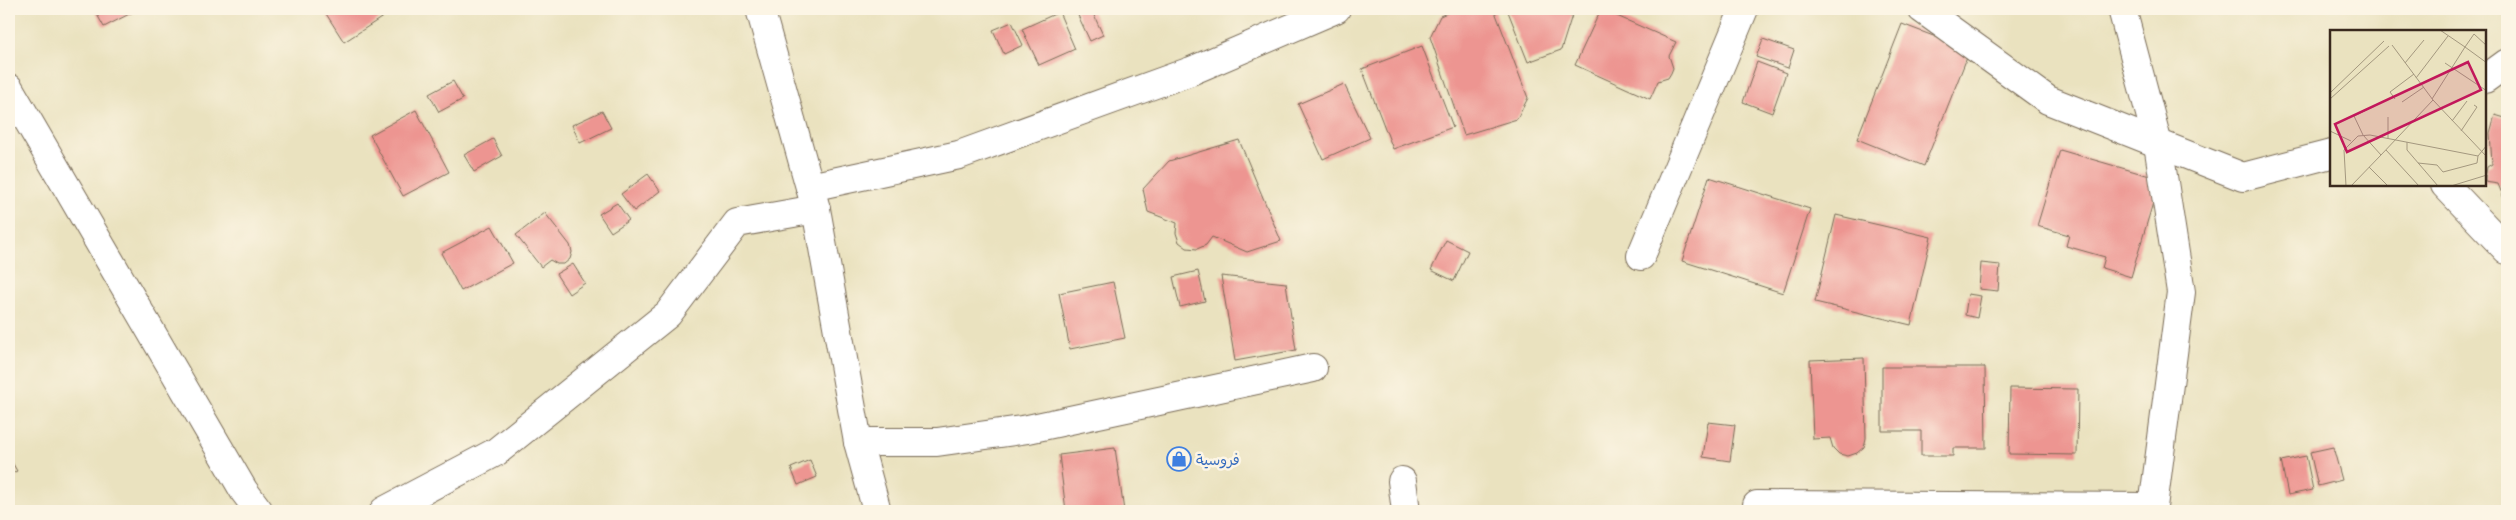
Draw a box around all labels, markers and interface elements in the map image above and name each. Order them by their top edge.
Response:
inset map [2330,30,2486,186]
shop icon: فروسية [1166,446,1192,472]
place label: فروسية [1196,449,1240,470]

